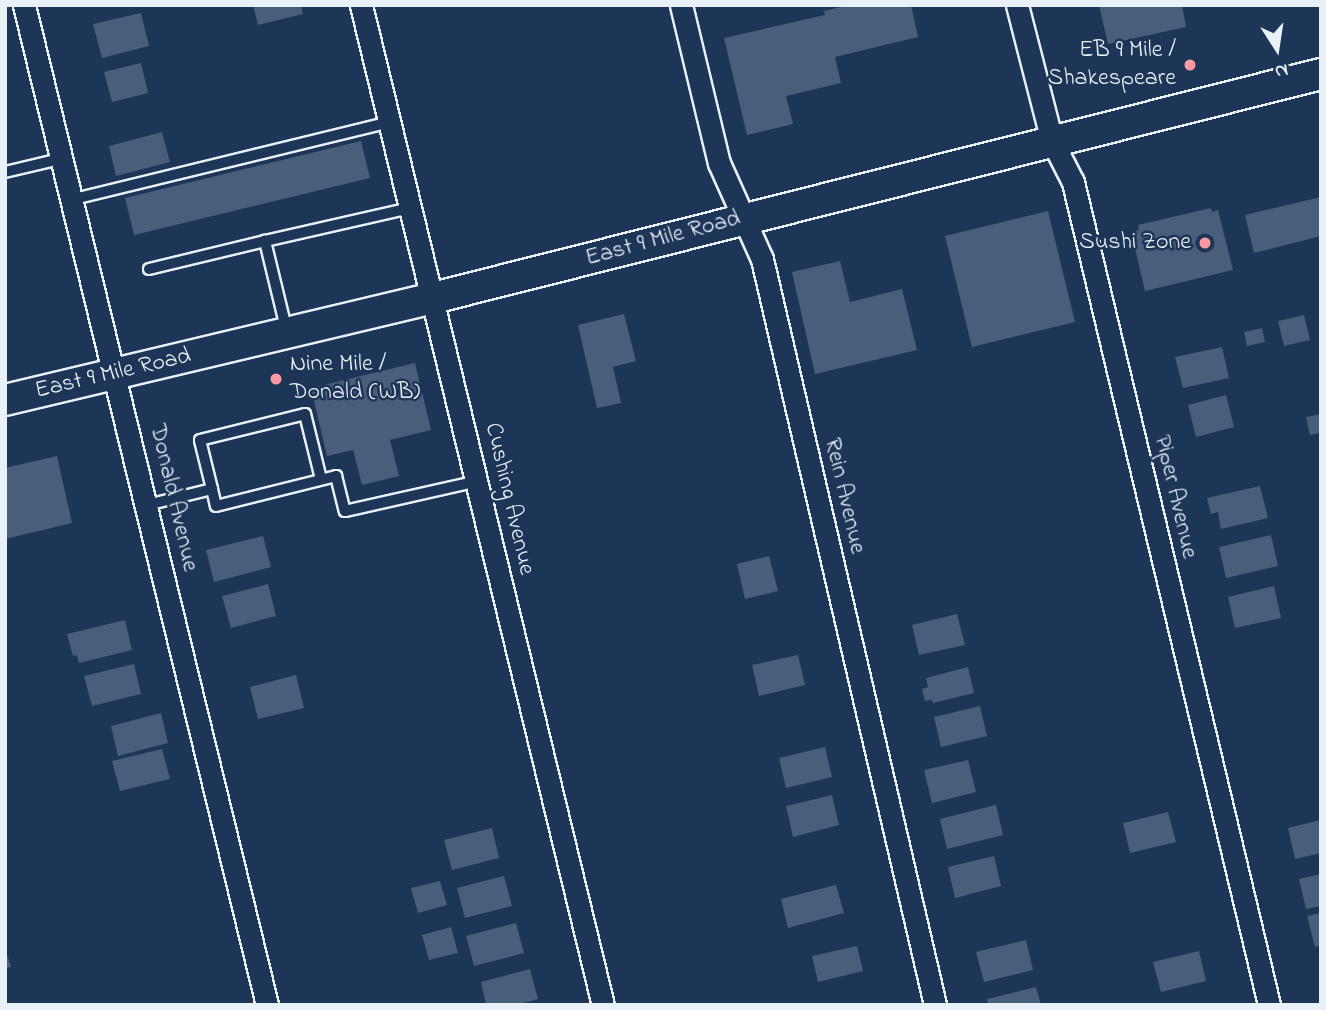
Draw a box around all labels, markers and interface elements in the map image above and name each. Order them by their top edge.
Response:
north arrow [1242,14,1312,84]
place label: EB 9 Mile / Shakespeare [1048,37,1176,93]
text: N [1272,55,1291,85]
marker: EB 9 Mile / Shakespeare [1182,57,1198,73]
street label: East 9 Mile Road [583,205,743,273]
place label: Sushi Zone [1079,229,1191,257]
marker: Sushi Zone [1197,235,1213,251]
street label: East 9 Mile Road [32,342,194,406]
place label: Nine Mile / Donald (WB) [290,351,420,407]
marker: Nine Mile / Donald (WB) [268,371,284,387]
street label: Cushing Avenue [478,420,540,578]
street label: Donald Avenue [142,422,204,574]
street label: Piper Avenue [1147,432,1203,562]
street label: Rein Avenue [817,435,871,557]

